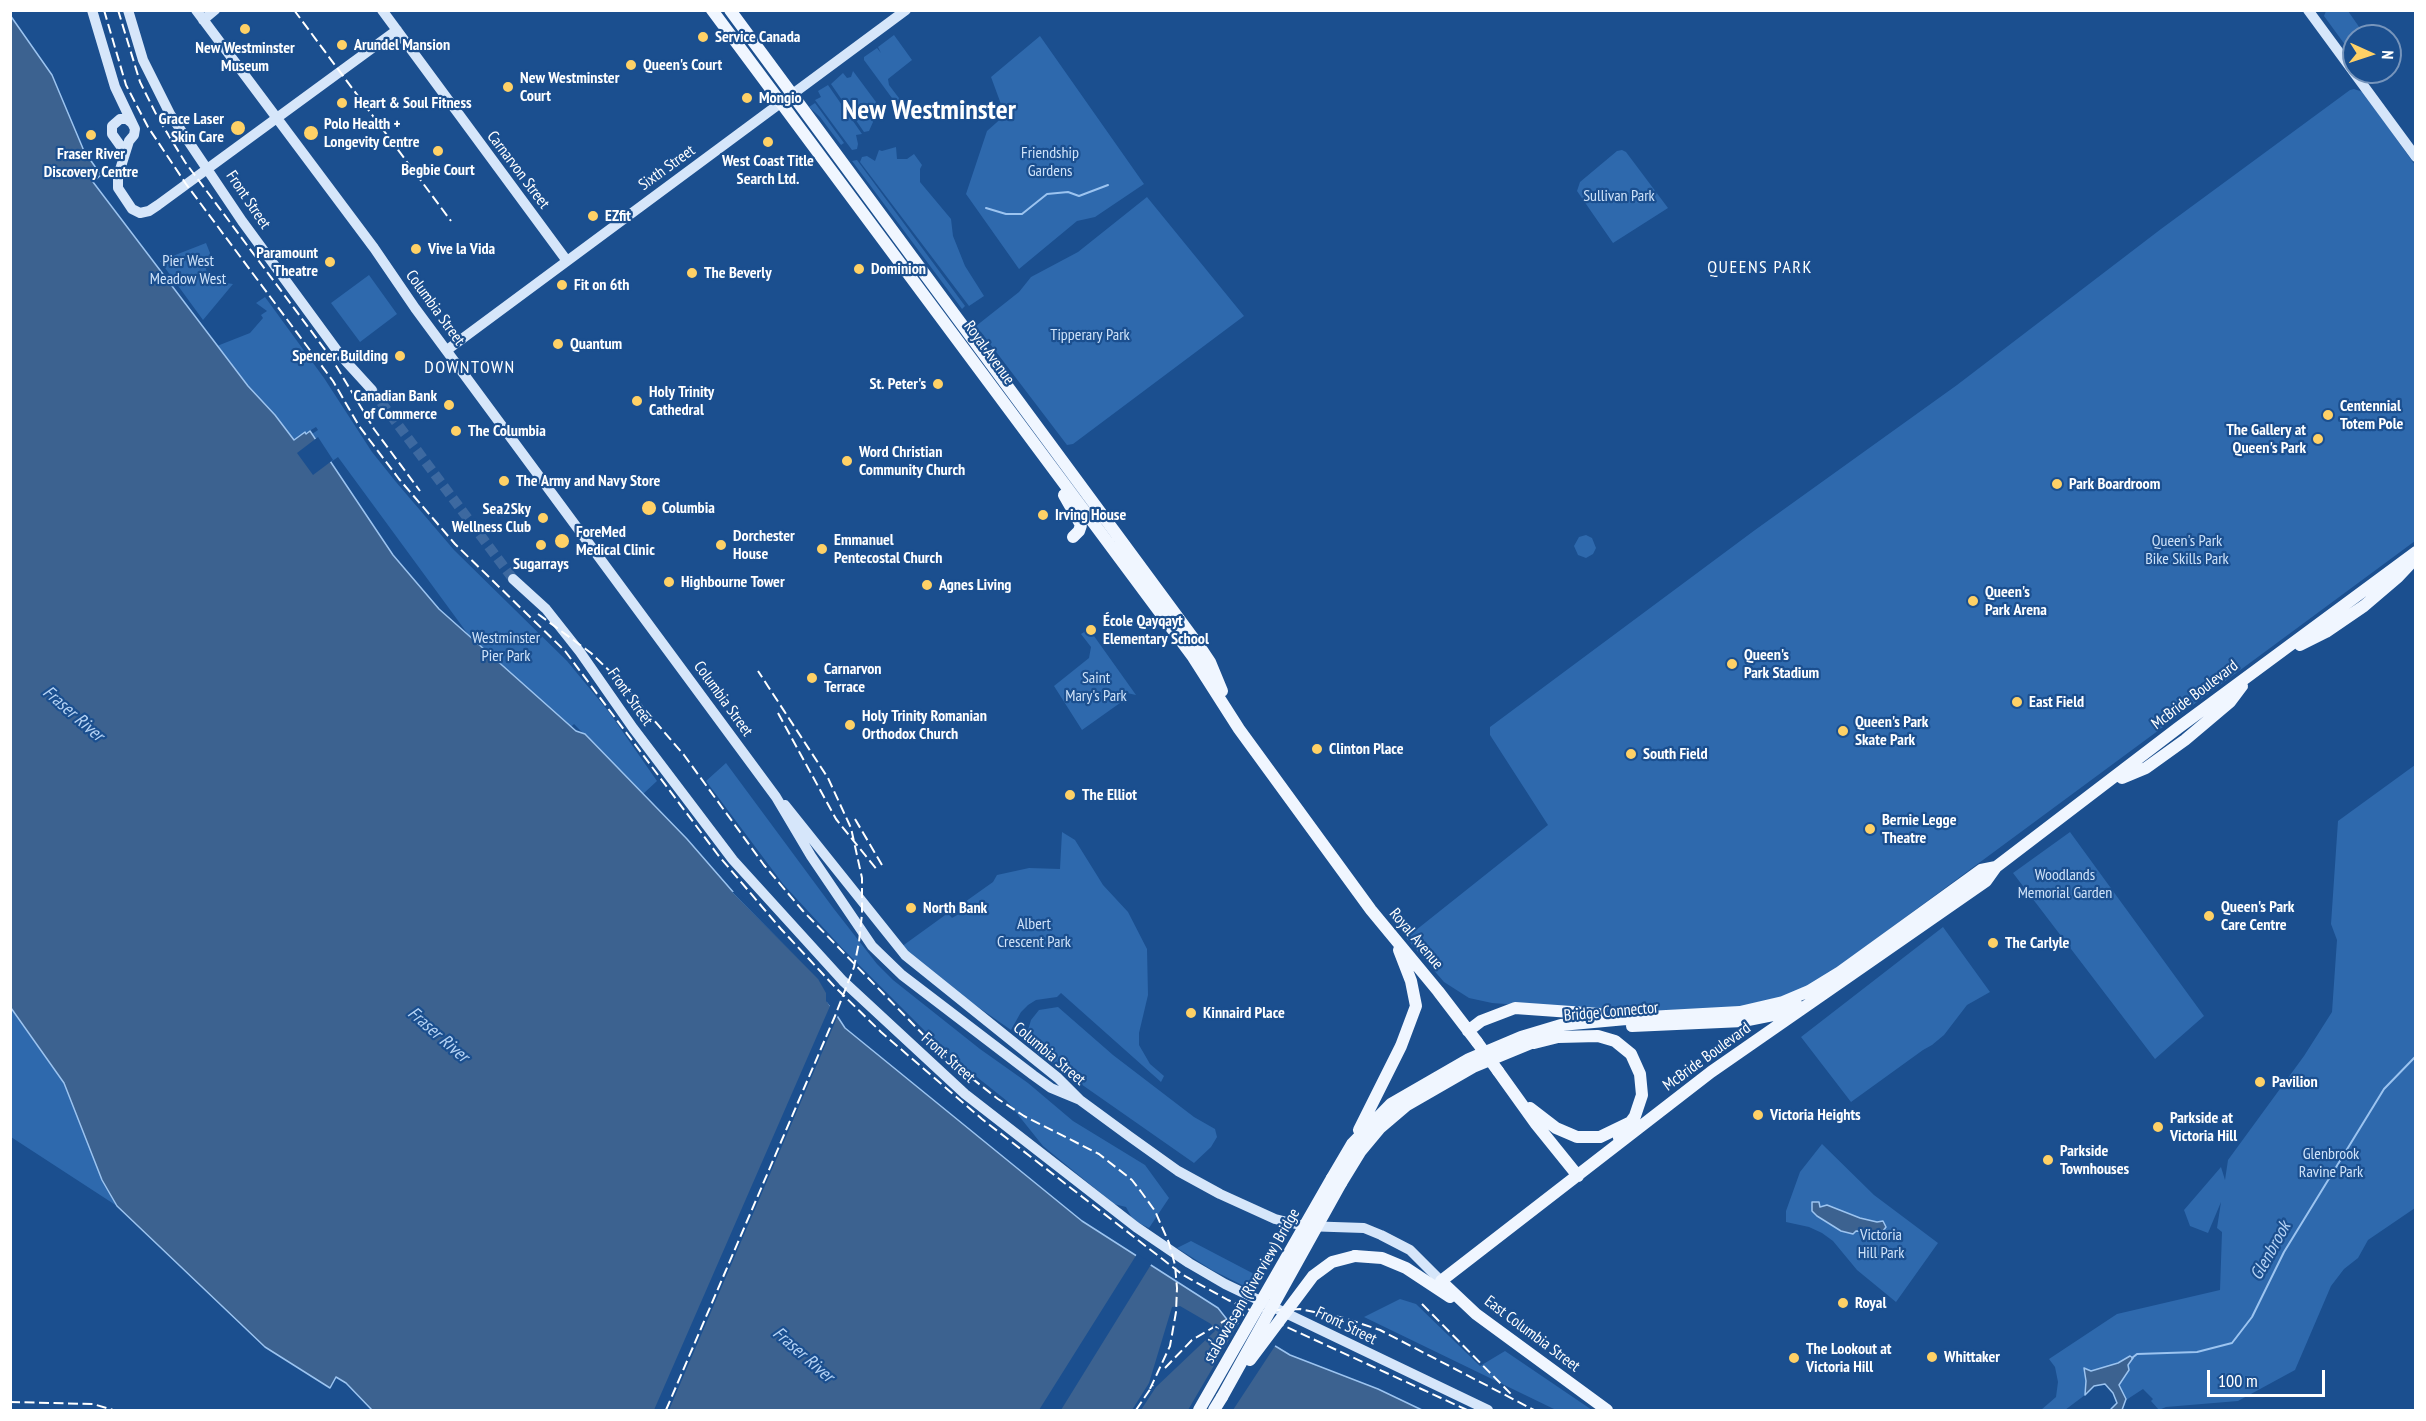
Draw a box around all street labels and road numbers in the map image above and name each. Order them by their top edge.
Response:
street label: Carnarvon Street [483,127,553,213]
street label: Sixth Street [635,141,699,195]
street label: Front Street [222,167,274,233]
street label: Columbia Street [401,267,469,349]
street label: Royal Avenue [960,318,1018,388]
street label: McBride Boulevard [2148,656,2242,734]
street label: Columbia Street [689,658,757,740]
street label: Front Street [603,665,657,729]
street label: Royal Avenue [1385,905,1447,973]
street label: Bridge Connector [1563,998,1659,1026]
street label: Columbia Street [1009,1018,1089,1090]
street label: McBride Boulevard [1659,1019,1755,1095]
street label: Front Street [917,1029,979,1087]
street label: stal̕əw̓asəm (Riverview) Bridge [1200,1205,1304,1367]
street label: East Columbia Street [1480,1292,1584,1376]
street label: Front Street [1312,1303,1380,1349]

